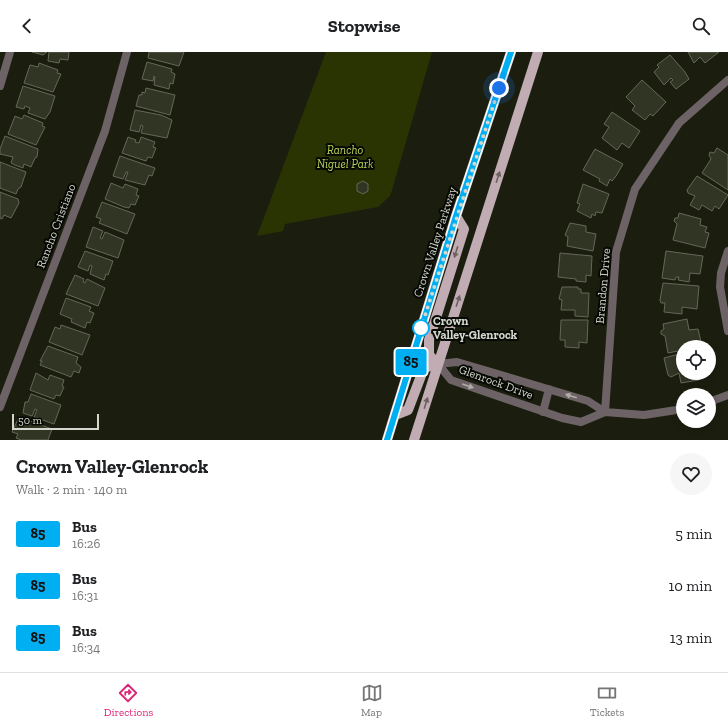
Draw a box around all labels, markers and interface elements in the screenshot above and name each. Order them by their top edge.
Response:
icon: back [16,15,38,37]
text: Stopwise [328,15,400,37]
icon: search [690,15,712,37]
your location [489,78,509,98]
park label: Rancho Niguel Park [317,143,374,171]
one-way arrow [495,170,501,182]
street label: Rancho Cristiano [33,182,79,270]
street label: Crown Valley Parkway [411,184,460,299]
one-way arrow [453,246,459,258]
street label: Brandon Drive [593,247,613,324]
one-way arrow [455,294,461,306]
place label: Crown Valley-Glenrock [433,314,518,342]
marker: Crown Valley-Glenrock [412,319,430,337]
map controls [676,340,716,428]
button: locate [676,340,716,380]
line badge: 85 [393,349,429,375]
text: 85 [404,353,418,370]
street label: Glenrock Drive [457,362,535,402]
one-way arrow [463,383,475,389]
button: layers [676,388,716,428]
one-way arrow [564,393,576,399]
one-way arrow [423,396,429,408]
scale bar [12,412,99,431]
text: 50 m [18,414,42,427]
button: heart [670,453,712,495]
text: Crown Valley-Glenrock [16,455,208,478]
text: Walk · 2 min · 140 m [16,482,127,497]
text: Bus [72,518,97,536]
text: 85 [31,525,45,542]
text: 5 min [675,525,712,543]
text: 16:26 [72,536,100,551]
text: Bus [72,570,97,588]
text: 85 [31,577,45,594]
text: 10 min [668,577,712,595]
text: 16:31 [72,588,98,603]
text: Bus [72,622,97,640]
text: 85 [31,629,45,646]
text: 13 min [670,629,712,647]
text: 16:34 [72,640,100,655]
tab: Directions [104,682,153,719]
tab: Map [361,682,383,719]
tab: Tickets [590,682,624,719]

